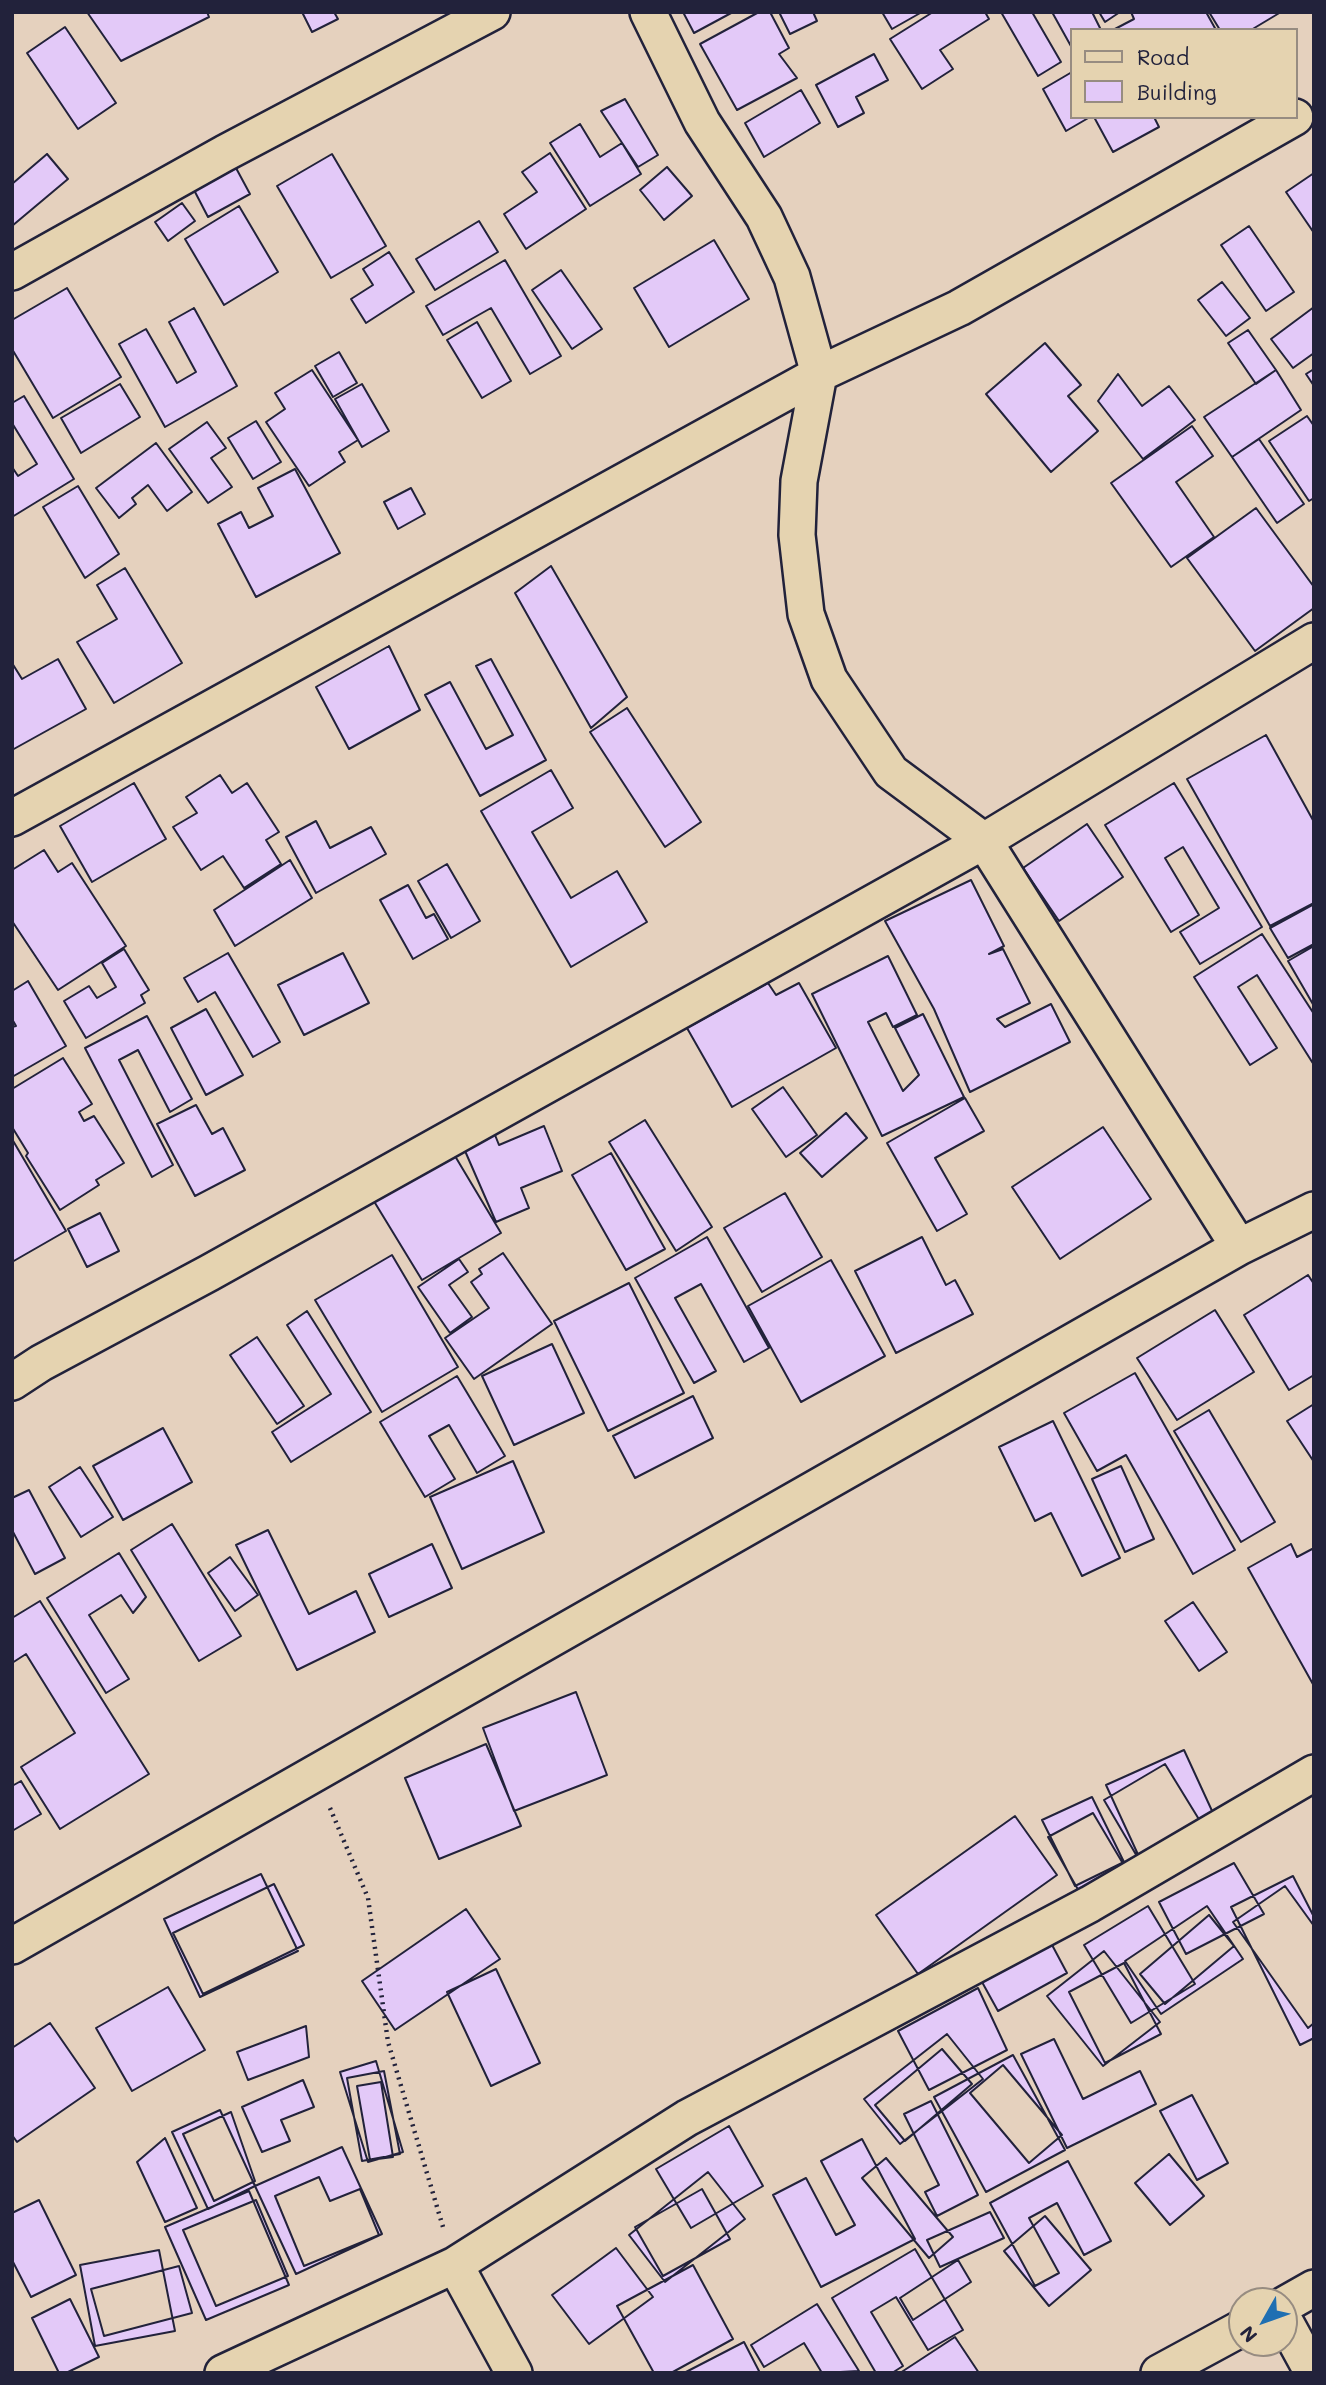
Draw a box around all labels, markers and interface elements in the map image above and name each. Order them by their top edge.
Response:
legend [1070,28,1298,119]
text: Road [1137,43,1189,70]
text: Building [1137,78,1217,105]
north arrow [1228,2287,1298,2357]
text: N [1234,2321,1262,2348]

